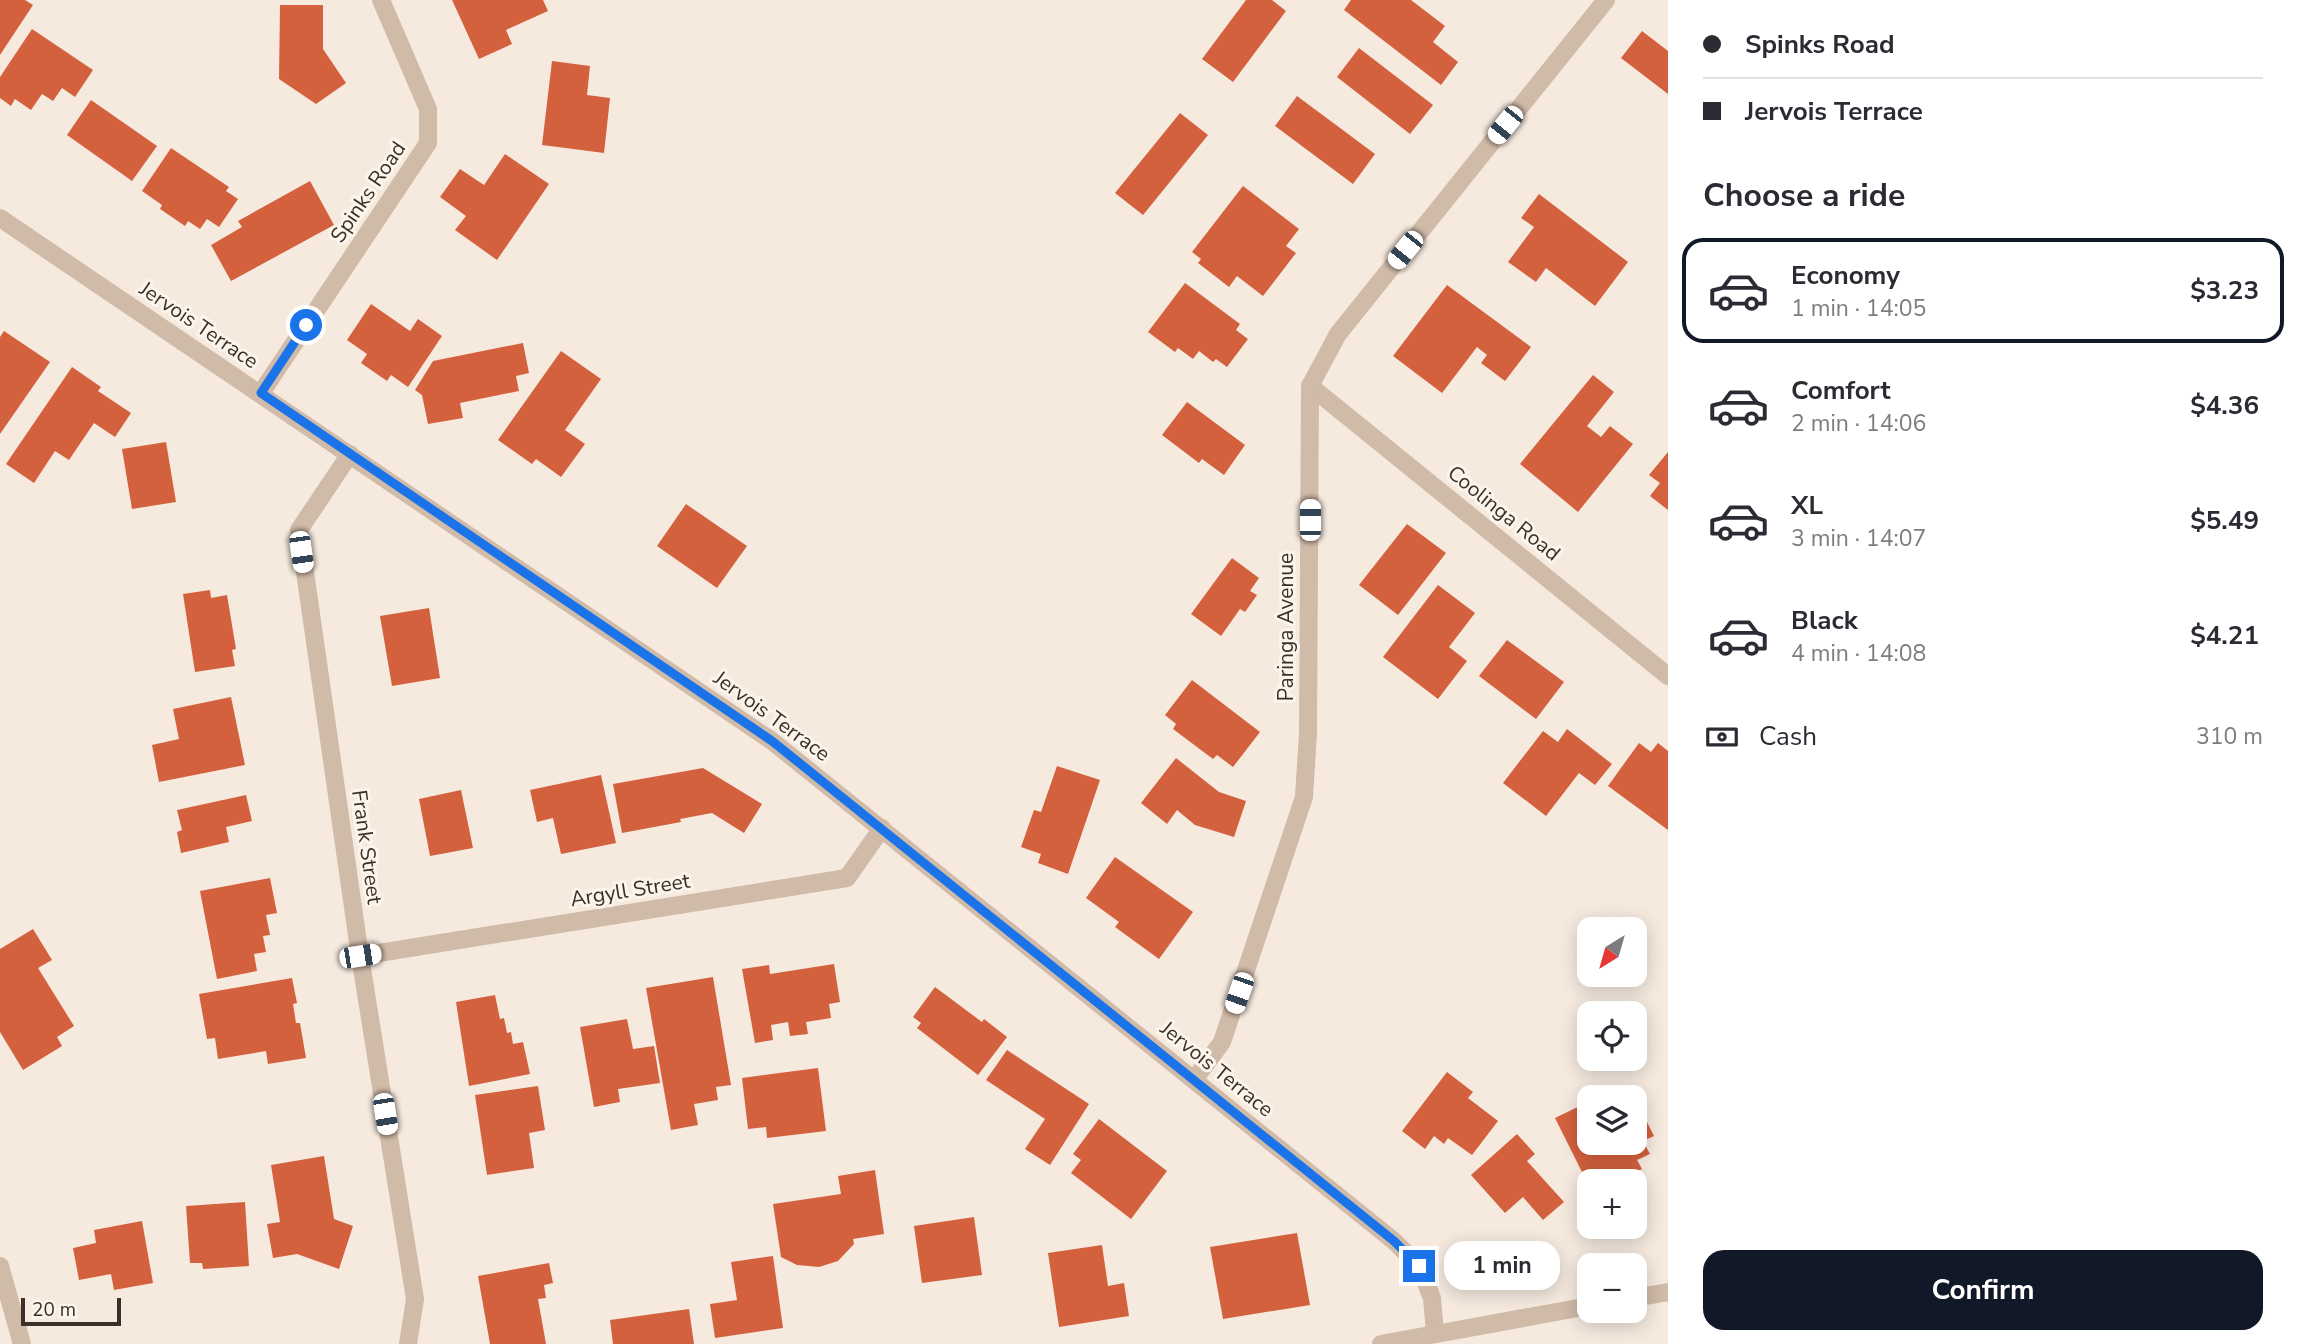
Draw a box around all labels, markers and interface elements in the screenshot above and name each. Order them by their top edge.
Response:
text: Spinks Road [1745,27,1895,62]
text: Jervois Terrace [1745,94,1923,129]
car [1484,102,1527,148]
street label: Spinks Road [324,136,412,248]
text: Choose a ride [1703,174,1905,217]
car [1384,227,1427,273]
text: Economy [1791,258,1900,293]
icon: car [1707,259,1770,322]
text: $3.23 [2190,273,2259,308]
street label: Jervois Terrace [133,274,264,375]
text: 1 min · 14:05 [1791,293,1926,324]
route start [290,309,322,341]
text: Comfort [1791,373,1891,408]
icon: car [1707,374,1770,437]
text: $4.36 [2190,388,2259,423]
text: 2 min · 14:06 [1791,408,1926,439]
street label: Coolinga Road [1442,459,1566,567]
text: XL [1791,488,1823,523]
icon: car [1707,489,1770,552]
car [1300,499,1321,541]
text: $5.49 [2190,503,2259,538]
text: 3 min · 14:07 [1791,523,1926,554]
car [288,530,315,574]
street label: Paringa Avenue [1272,553,1300,701]
text: Black [1791,603,1858,638]
icon: car [1707,604,1770,667]
text: $4.21 [2190,618,2259,653]
text: 4 min · 14:08 [1791,638,1926,669]
street label: Jervois Terrace [707,664,836,768]
icon: cash [1703,718,1741,756]
text: Cash [1759,719,1817,754]
text: 310 m [2196,721,2263,752]
street label: Frank Street [345,788,389,907]
street label: Argyll Street [568,867,693,913]
north arrow [1577,917,1647,987]
map controls [1577,917,1647,1323]
car [338,942,383,970]
car [1223,970,1256,1016]
button: locate [1577,1001,1647,1071]
street label: Jervois Terrace [1154,1014,1279,1123]
button: layers [1577,1085,1647,1155]
car [372,1092,399,1136]
button: + [1577,1169,1647,1239]
callout: 1 min [1444,1242,1559,1290]
route end [1403,1250,1435,1282]
text: 1 min [1472,1250,1532,1281]
button: Confirm [1703,1250,2263,1330]
button: − [1577,1253,1647,1323]
scale bar [21,1295,121,1327]
text: 20 m [32,1297,76,1323]

